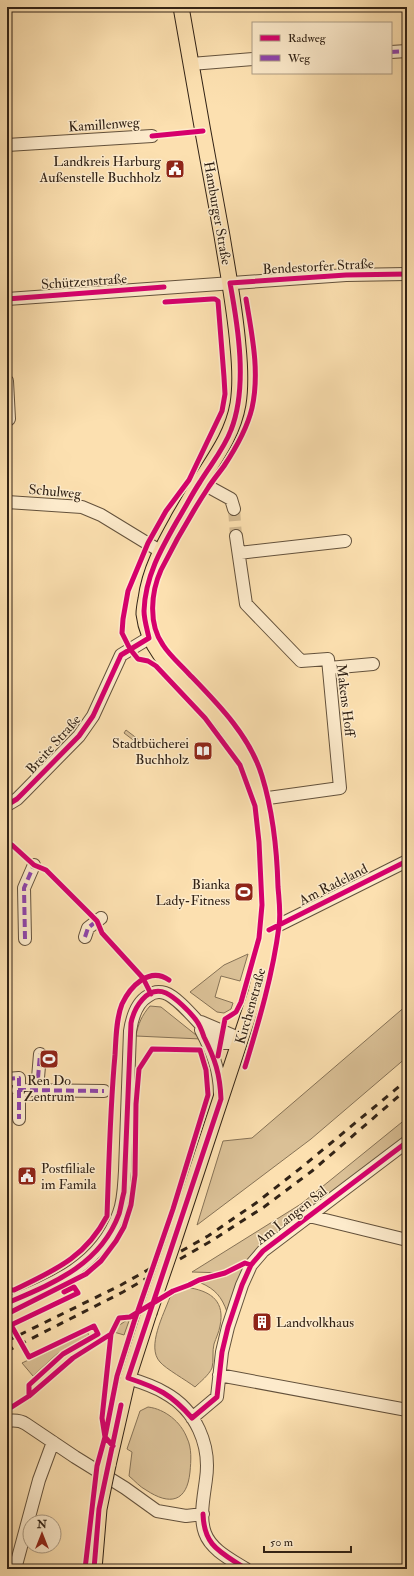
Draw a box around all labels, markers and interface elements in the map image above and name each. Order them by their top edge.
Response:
legend [252,22,392,74]
text: Radweg [288,31,327,46]
text: Weg [287,51,311,66]
street label: Kamillenweg [68,113,141,135]
place label: Landkreis Harburg Außenstelle Buchholz [38,153,162,186]
public building icon: Landkreis Harburg Außenstelle Buchholz [164,158,186,180]
street label: Hamburger Straße [200,160,235,266]
street label: Bendestorfer Straße [262,255,374,278]
street label: Schützenstraße [41,270,128,293]
street label: Schulweg [28,481,83,502]
street label: Makens Hoff [333,663,359,740]
street label: Breite Straße [22,711,84,777]
place label: Stadtbücherei Buchholz [112,735,189,768]
library icon: Stadtbücherei Buchholz [192,740,214,762]
street label: Am Radeland [295,860,370,909]
place label: Bianka Lady-Fitness [156,876,230,910]
sports icon: Bianka Lady-Fitness [233,881,255,903]
street label: Kirchenstraße [231,966,270,1046]
sports icon: Ren Do Zentrum [38,1048,60,1070]
place label: Ren Do Zentrum [23,1072,75,1105]
place label: Postfiliale im Famila [41,1160,97,1193]
public building icon: Postfiliale im Famila [16,1165,38,1187]
street label: Am Langen Sal [251,1182,331,1249]
building icon: Landvolkhaus [251,1311,273,1333]
place label: Landvolkhaus [276,1314,354,1331]
north arrow [22,1514,62,1554]
text: N [36,1518,48,1531]
scale bar [264,1528,351,1554]
text: 50 m [270,1535,294,1550]

